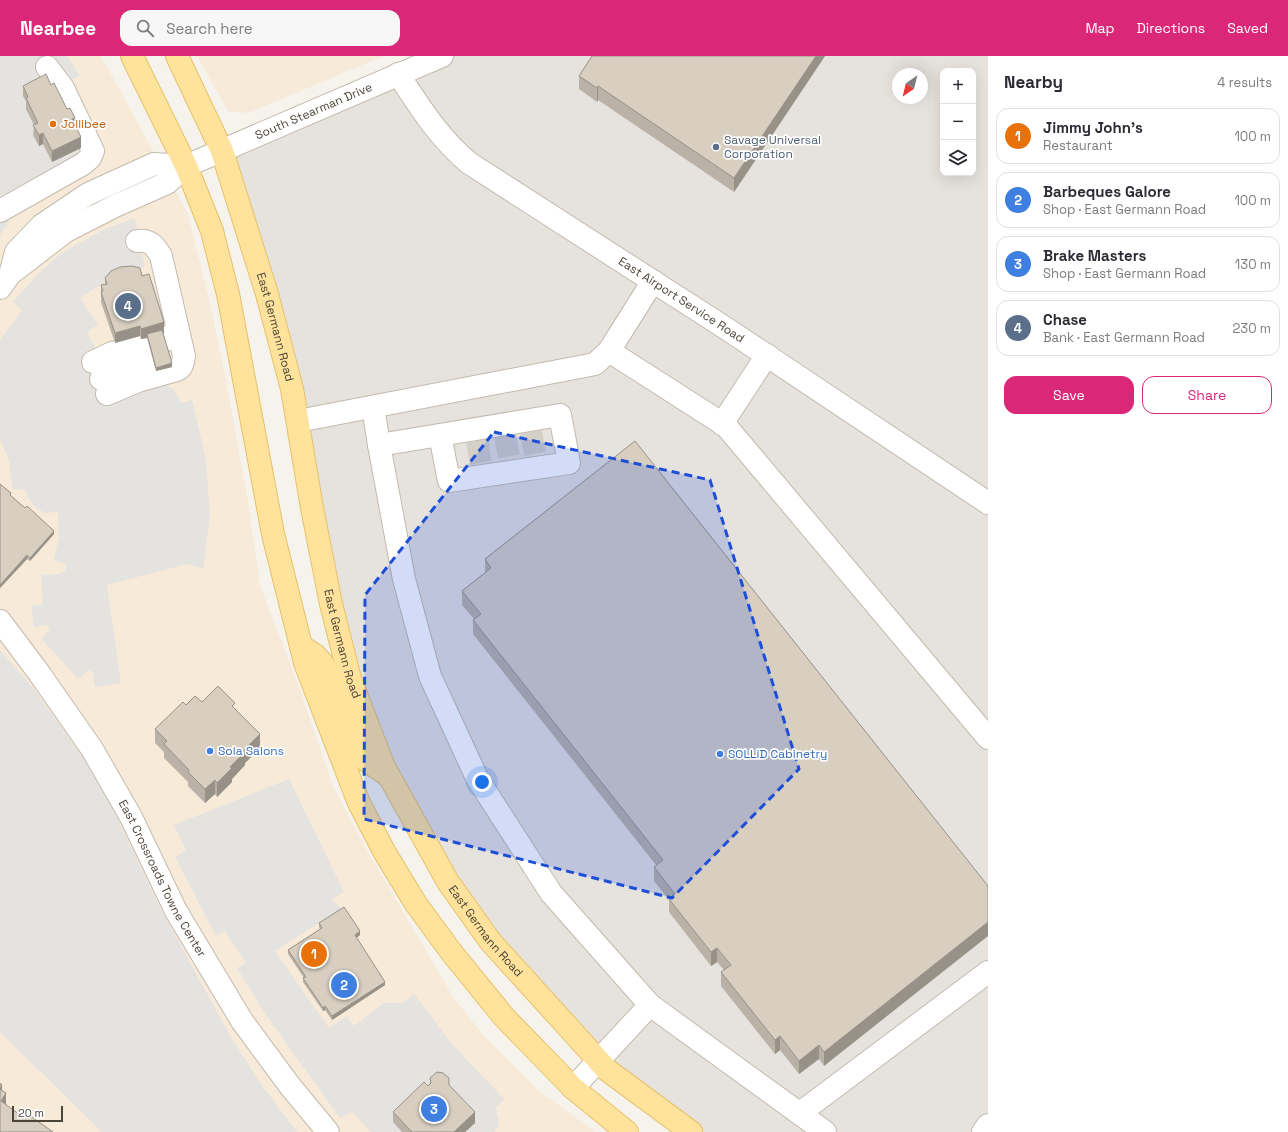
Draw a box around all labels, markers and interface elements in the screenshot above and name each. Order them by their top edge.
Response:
search box [120,10,400,46]
text: Nearbee [20,16,96,41]
icon: search [134,17,156,39]
text: Search here [166,19,253,38]
text: Map [1085,19,1115,37]
text: Directions [1137,19,1205,37]
text: Saved [1227,19,1268,37]
north arrow [892,68,928,104]
map controls [940,68,976,176]
button: + [940,68,976,104]
text: Nearby [1004,71,1063,93]
text: 4 results [1217,74,1272,91]
street label: South Stearman Drive [253,79,375,143]
button: − [940,104,976,140]
place label: Jollibee [61,116,106,132]
text: Jimmy John's [1043,118,1143,137]
marker: Jollibee [48,119,58,129]
text: 1 [1015,128,1021,145]
text: 100 m [1234,128,1271,145]
place label: Savage Universal Corporation [724,132,821,162]
text: Restaurant [1043,137,1113,154]
button: layers [940,140,976,176]
marker: Savage Universal Corporation [711,142,721,152]
text: Barbeques Galore [1043,182,1171,201]
text: 2 [1014,192,1022,209]
text: 100 m [1234,192,1271,209]
text: Shop · East Germann Road [1043,201,1206,218]
text: Brake Masters [1043,246,1146,265]
street label: East Airport Service Road [615,253,748,346]
text: 3 [1014,256,1022,273]
text: 130 m [1235,256,1271,273]
text: Shop · East Germann Road [1043,265,1206,282]
street label: East Germann Road [253,270,298,383]
pin: 4 [115,291,141,321]
text: Chase [1043,310,1087,329]
text: 4 [1014,320,1022,337]
text: 230 m [1233,320,1271,337]
text: Bank · East Germann Road [1043,329,1205,346]
button: Save [1004,376,1134,414]
button: Share [1142,376,1272,414]
street label: East Germann Road [320,588,365,701]
place label: Sola Salons [218,743,284,759]
marker: Sola Salons [205,746,215,756]
place label: SOLLiD Cabinetry [728,746,827,762]
marker: SOLLiD Cabinetry [715,749,725,759]
your location [472,772,492,792]
street label: East Crossroads Towne Center [115,797,210,960]
street label: East Germann Road [445,882,527,980]
pin: 1 [301,939,327,969]
pin: 2 [331,970,357,1000]
pin: 3 [421,1094,447,1124]
scale bar [12,1104,63,1123]
text: 20 m [18,1106,44,1120]

